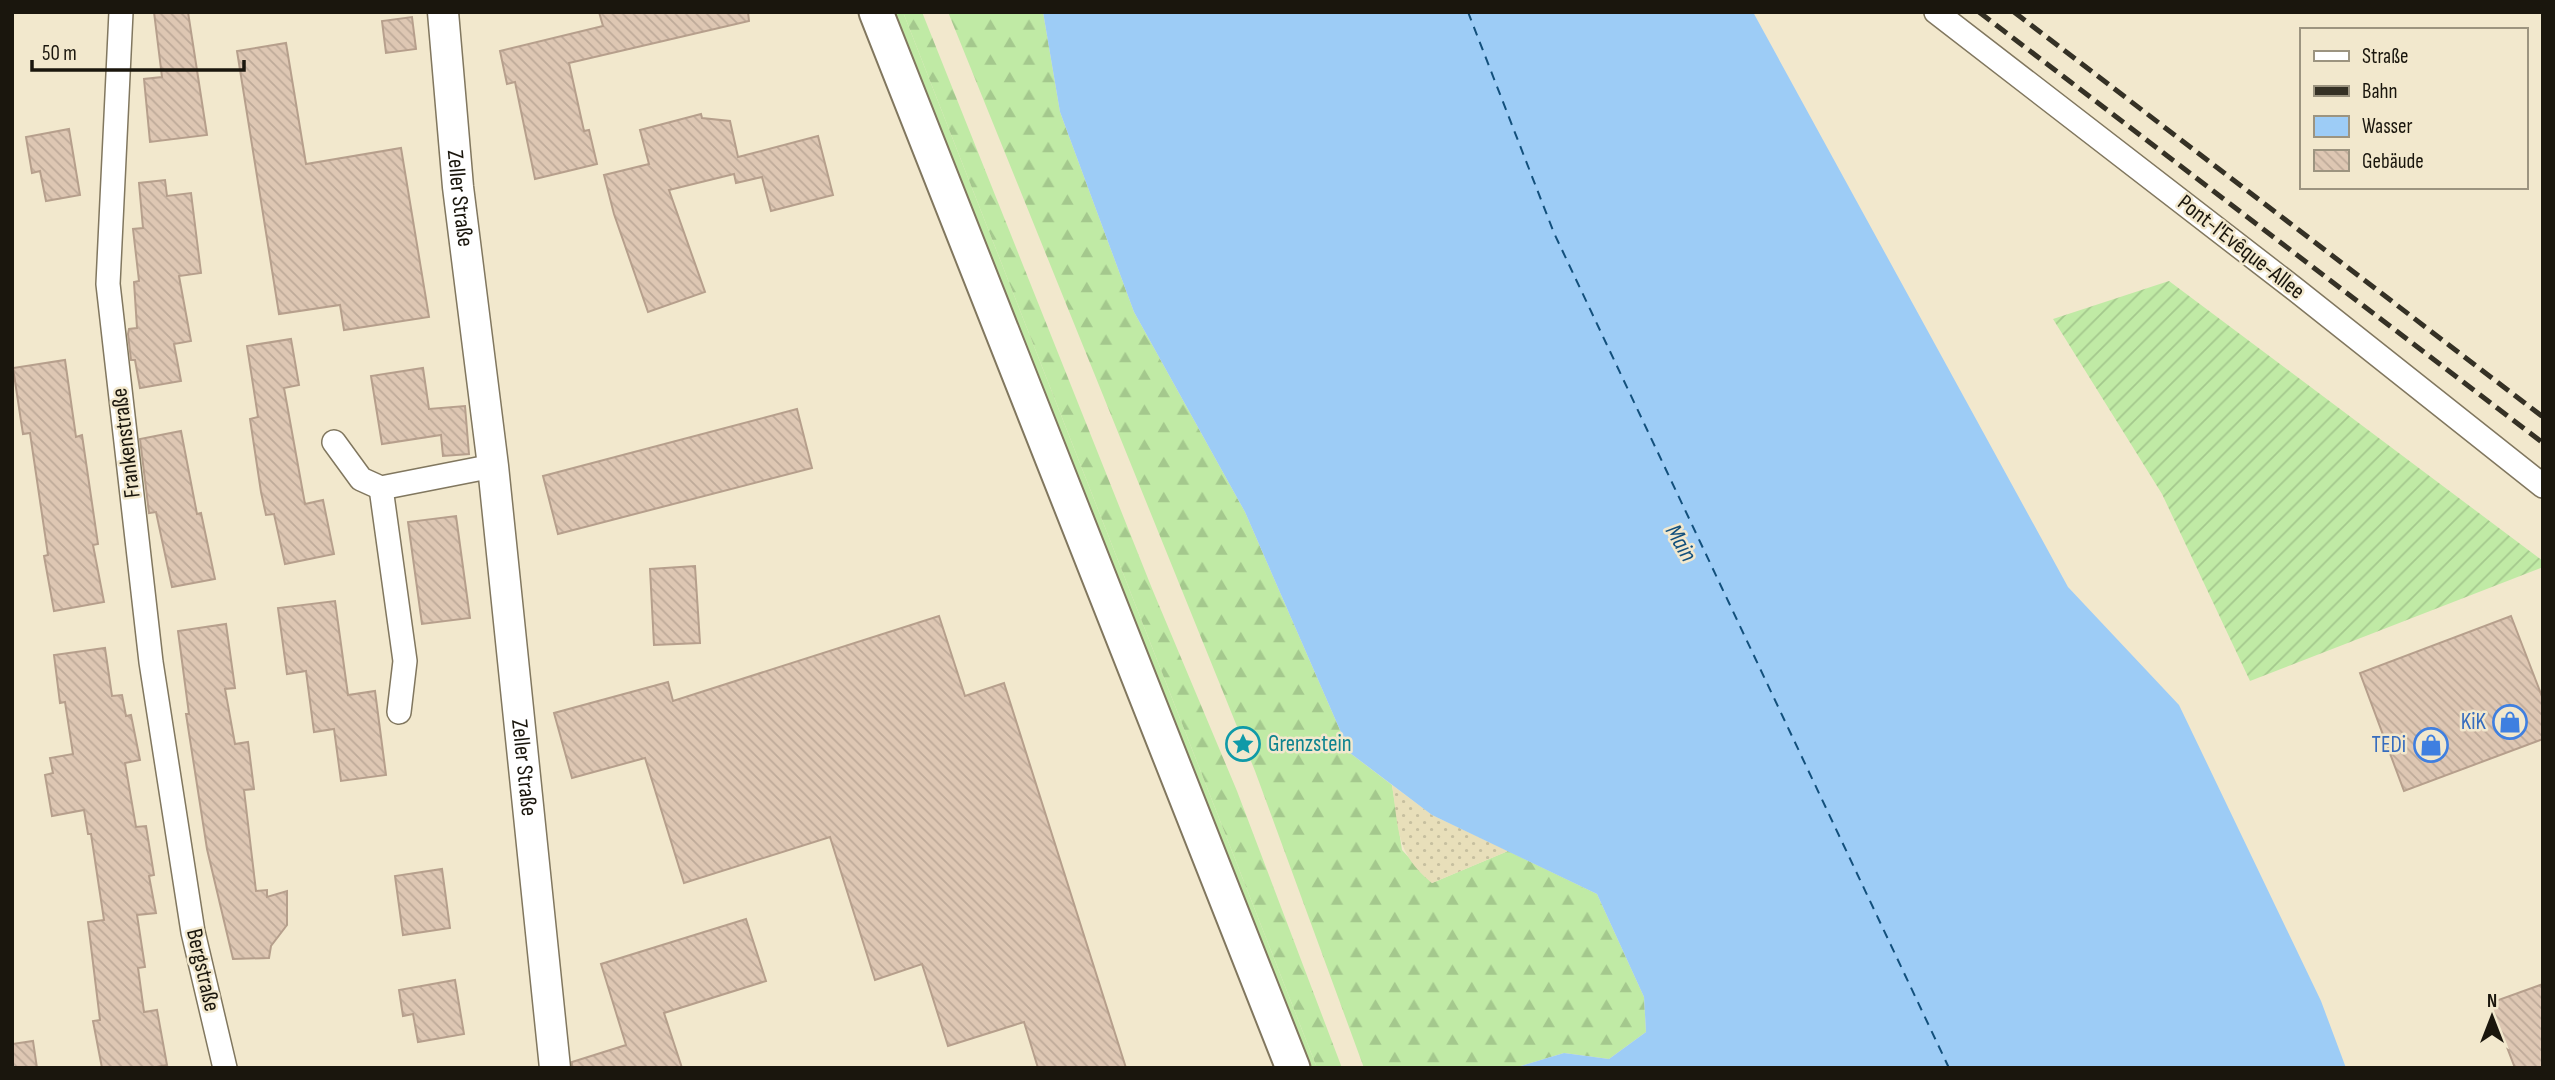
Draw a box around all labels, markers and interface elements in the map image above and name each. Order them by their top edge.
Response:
scale bar [32,28,243,72]
legend [2300,28,2527,189]
text: 50 m [42,41,77,66]
text: Straße [2362,44,2408,69]
text: Bahn [2362,79,2397,104]
text: Wasser [2362,114,2413,139]
street label: Zeller Straße [441,149,479,248]
text: Gebäude [2362,149,2424,174]
street label: Pont-l'Evêque-Allee [2172,189,2310,305]
street label: Frankenstraße [105,387,147,499]
water label: Main [1659,519,1703,567]
shop icon: KiK [2491,703,2529,741]
place label: KiK [2461,708,2487,736]
street label: Zeller Straße [505,718,543,817]
place icon: Grenzstein [1224,725,1262,763]
shop icon: TEDi [2412,726,2450,764]
place label: Grenzstein [1268,730,1352,758]
place label: TEDi [2372,731,2406,759]
street label: Bergstraße [180,926,226,1014]
north arrow [2457,982,2527,1052]
text: N [2487,990,2497,1013]

